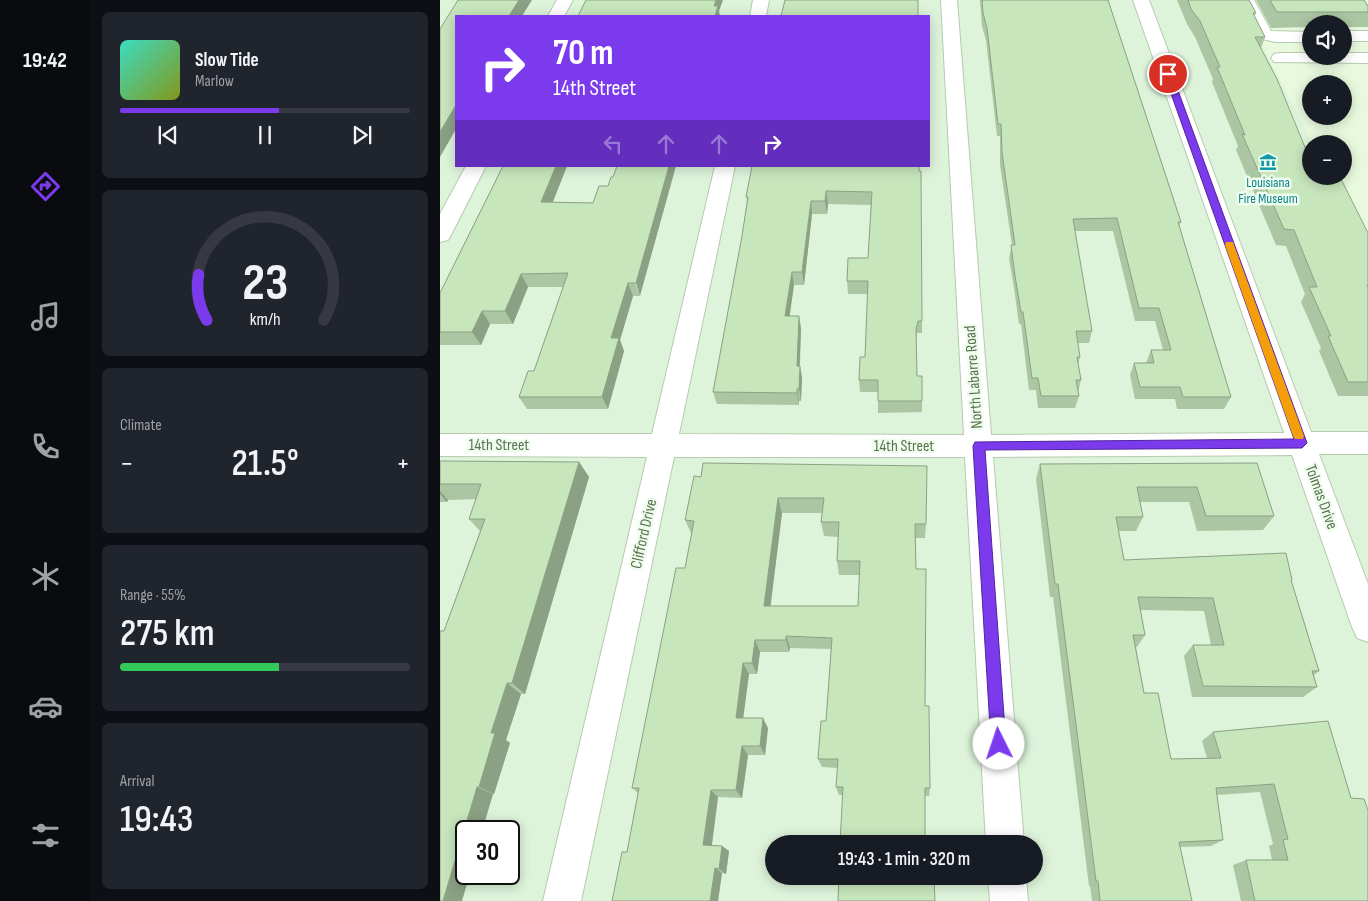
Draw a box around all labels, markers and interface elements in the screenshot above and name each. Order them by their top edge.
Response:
map controls [1302,15,1352,185]
button: sound [1302,15,1352,65]
text: 70 m [553,32,613,75]
icon: right [470,35,535,100]
text: 19:42 [23,47,67,74]
text: Slow Tide [195,49,259,72]
pin [1147,53,1189,95]
icon: arrive [1154,60,1182,88]
text: Marlow [195,72,234,91]
text: 14th Street [553,75,636,102]
button: + [1302,75,1352,125]
icon: previous [154,121,182,149]
icon: pause [251,121,279,149]
icon: next [348,121,376,149]
icon: left [599,130,627,158]
icon: ahead [652,130,680,158]
icon: ahead [705,130,733,158]
icon: right [758,130,786,158]
button: − [1302,135,1352,185]
museum icon: Louisiana Fire Museum [1258,152,1278,172]
icon: directions [28,169,63,204]
place label: Louisiana Fire Museum [1238,174,1298,207]
text: 23 [242,252,288,315]
icon: music [28,299,63,334]
text: km/h [250,309,280,330]
street label: North Labarre Road [961,325,987,429]
text: Climate [120,416,162,435]
icon: phone [28,429,63,464]
street label: 14th Street [469,436,529,455]
street label: 14th Street [874,437,934,456]
text: 21.5° [231,441,299,486]
text: − [120,447,134,480]
text: + [396,447,410,480]
street label: Tolmas Drive [1300,462,1342,532]
street label: Clifford Drive [627,497,661,571]
icon: climate [28,559,63,594]
text: Range · 55% [120,586,186,605]
text: 275 km [120,611,215,656]
icon: car [28,689,63,724]
position arrow [972,717,1024,769]
text: Arrival [120,772,154,791]
text: 19:43 [120,797,193,842]
icon: filters [28,818,63,853]
speed limit sign: 30 [455,820,520,885]
text: 19:43 · 1 min · 320 m [838,848,970,871]

